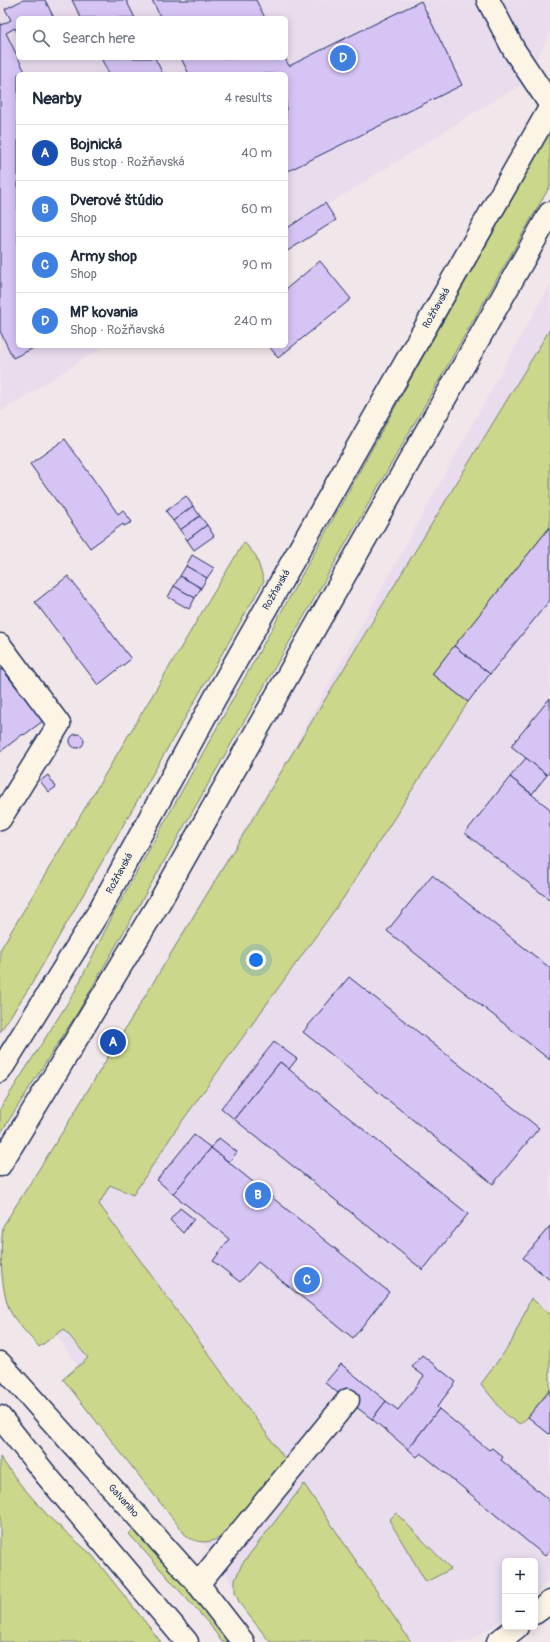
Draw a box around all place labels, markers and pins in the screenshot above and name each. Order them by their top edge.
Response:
pin: D [330,43,356,73]
pin: A [100,1027,126,1057]
pin: B [245,1180,271,1210]
pin: C [294,1265,320,1295]

